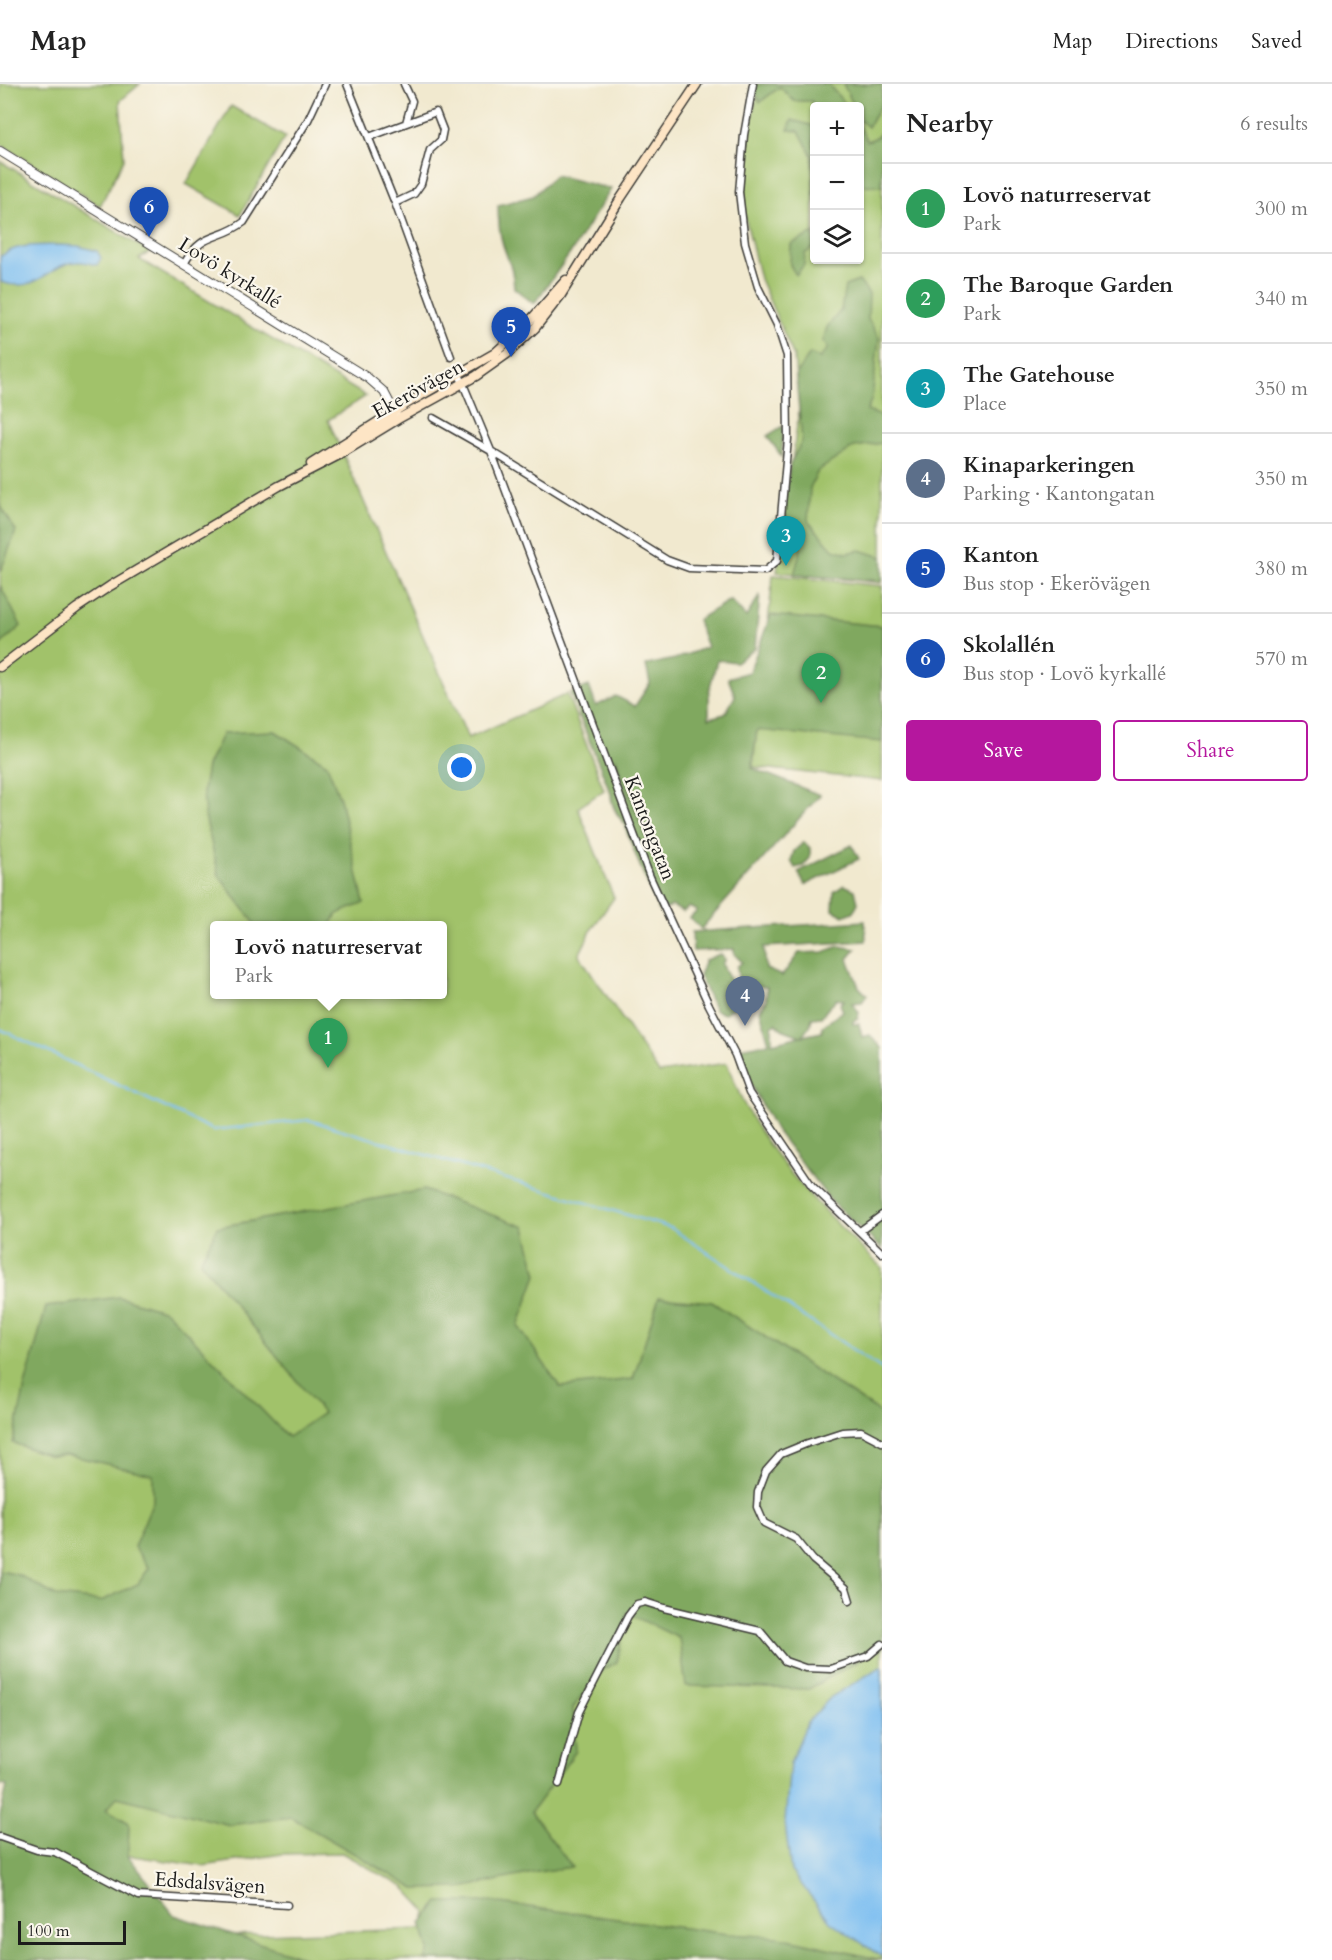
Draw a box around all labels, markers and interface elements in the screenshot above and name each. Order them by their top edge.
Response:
text: Map [30,22,87,60]
text: Map [1052,27,1092,56]
text: Directions [1125,27,1218,56]
text: Saved [1251,27,1302,56]
map controls [810,102,864,264]
button: + [810,102,864,156]
text: Nearby [906,106,994,141]
text: 6 results [1240,110,1308,137]
button: − [810,156,864,210]
text: Lovö naturreservat [963,180,1151,210]
pin: 6 [130,188,168,237]
text: 1 [920,195,931,222]
text: 300 m [1255,195,1308,222]
button: layers [810,210,864,264]
text: Park [963,210,1001,237]
street label: Lovö kyrkallé [173,231,287,315]
text: The Baroque Garden [963,270,1173,300]
text: 2 [920,285,931,312]
text: 340 m [1255,285,1308,312]
text: Park [963,300,1001,327]
pin: 5 [492,308,530,357]
street label: Ekerövägen [367,352,469,425]
text: The Gatehouse [963,360,1115,390]
text: 3 [920,375,931,402]
text: 350 m [1255,375,1308,402]
text: Place [963,390,1007,417]
text: Kinaparkeringen [963,450,1135,480]
text: 4 [920,465,931,492]
text: 350 m [1255,465,1308,492]
text: Parking · Kantongatan [963,480,1155,507]
pin: 3 [766,516,806,566]
text: Kanton [963,540,1039,570]
text: 5 [920,555,931,582]
text: 380 m [1255,555,1308,582]
text: Bus stop · Ekerövägen [963,570,1151,597]
text: Skolallén [963,630,1055,660]
text: 6 [920,645,931,672]
text: 570 m [1255,645,1308,672]
pin: 2 [802,654,840,703]
text: Bus stop · Lovö kyrkallé [963,660,1166,687]
button: Save [906,720,1101,781]
button: Share [1113,720,1308,781]
your location [447,753,476,782]
street label: Kantongatan [618,772,682,885]
popup [210,921,447,999]
text: Lovö naturreservat [235,932,422,962]
text: Park [235,962,273,989]
pin: 4 [726,976,764,1026]
pin: 1 [308,1018,348,1068]
street label: Edsdalsvägen [154,1866,267,1900]
scale bar [18,1918,126,1946]
text: 100 m [27,1920,69,1942]

